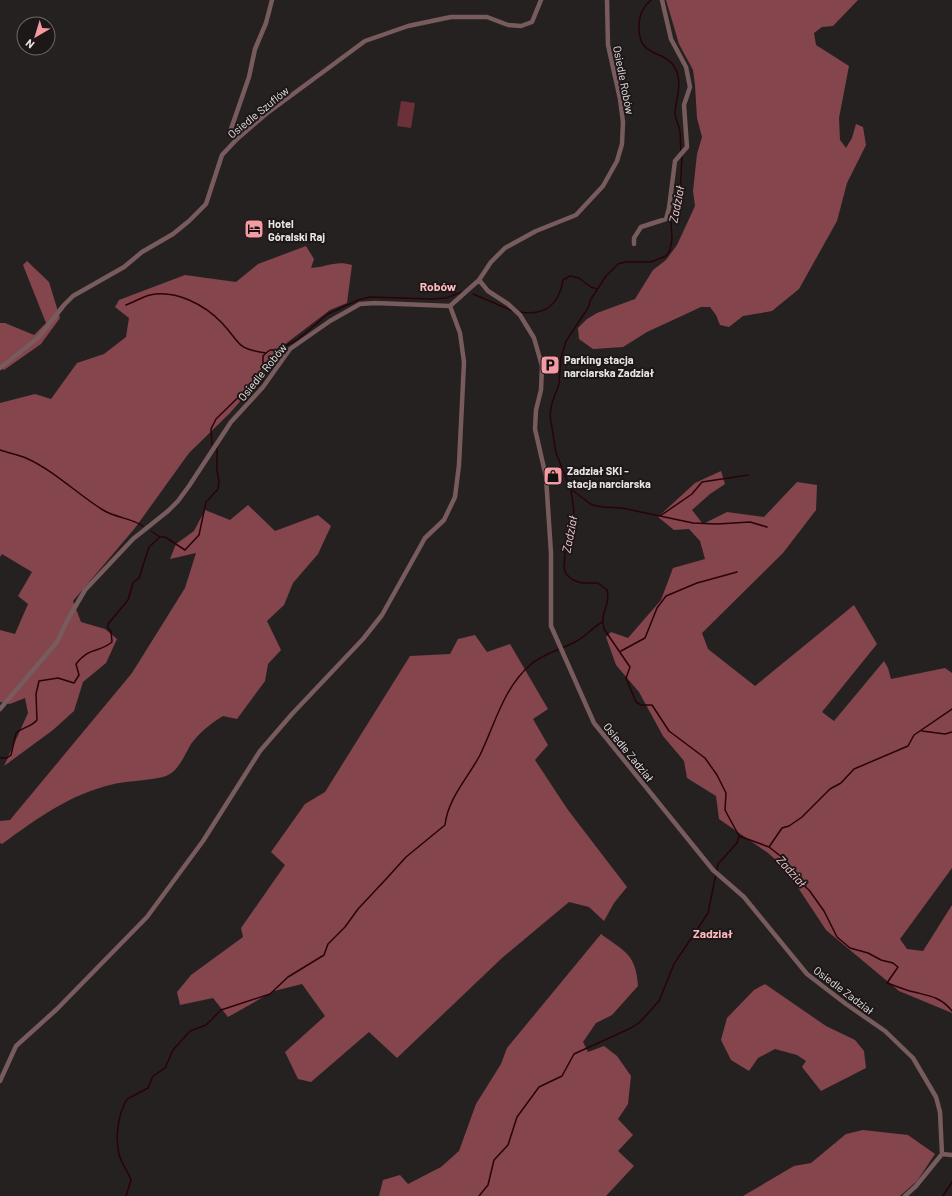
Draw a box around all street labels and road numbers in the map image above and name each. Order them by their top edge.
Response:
street label: Osiedle Robów [611,45,637,115]
street label: Osiedle Szuflów [225,83,291,141]
street label: Osiedle Robów [235,341,289,403]
street label: Osiedle Zadział [601,720,657,784]
street label: Osiedle Zadział [811,963,877,1017]

